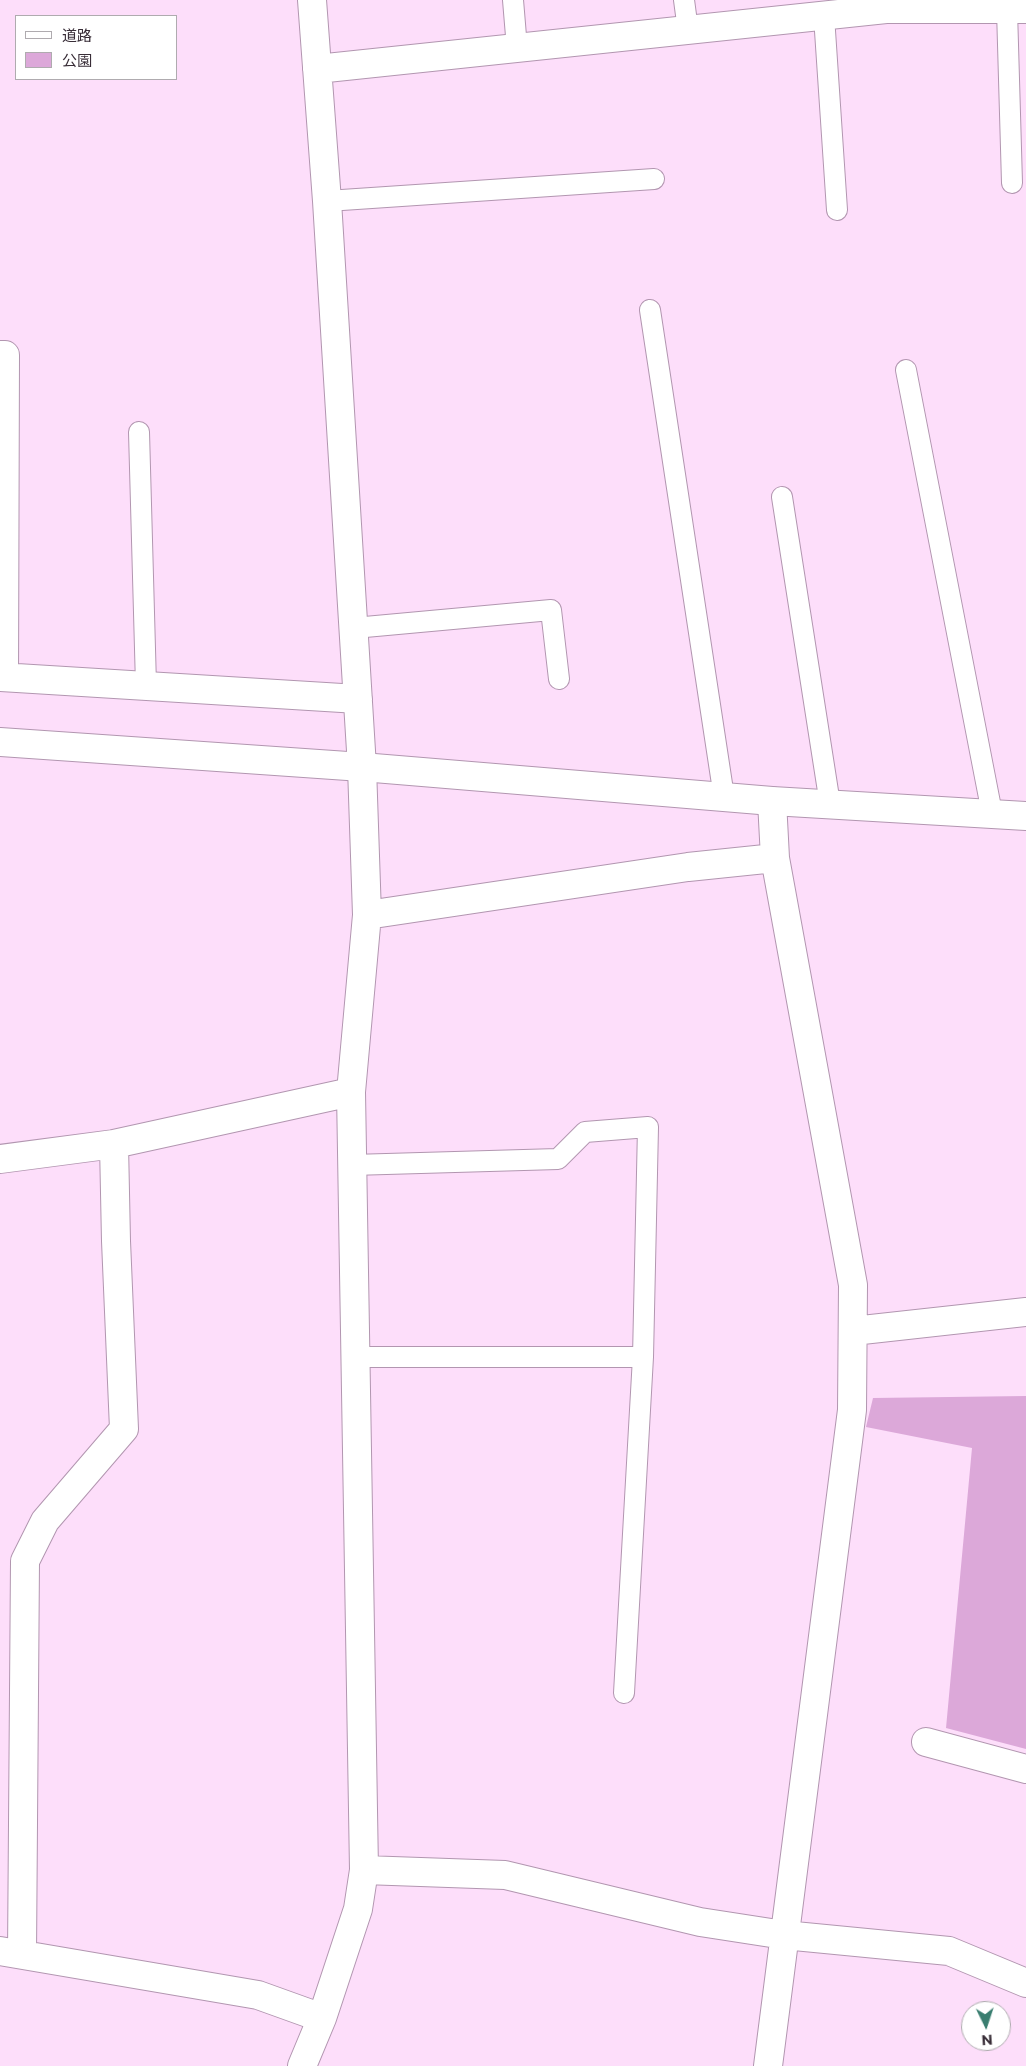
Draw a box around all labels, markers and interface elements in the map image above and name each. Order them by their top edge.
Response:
legend [15,15,178,80]
text: 道路 [62,26,92,45]
text: 公園 [62,51,92,70]
north arrow [961,2001,1011,2051]
text: N [981,2031,993,2049]

